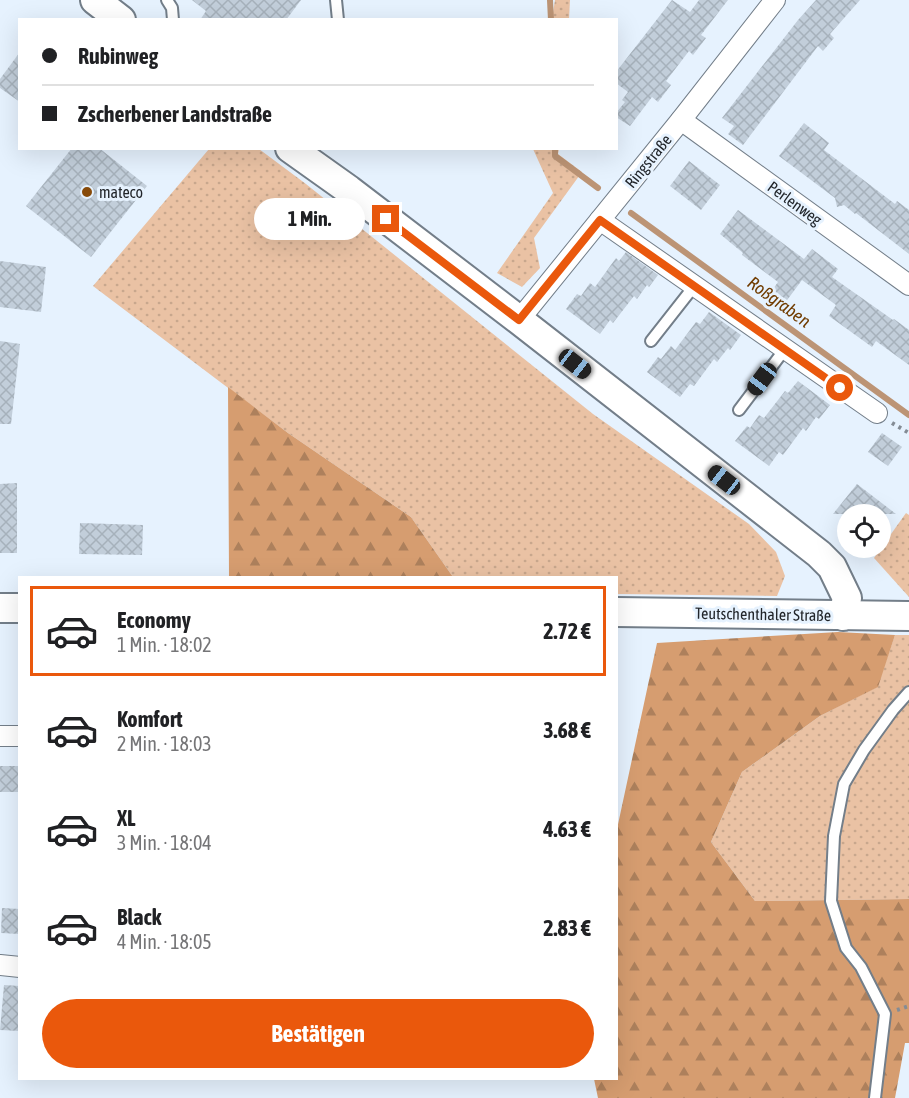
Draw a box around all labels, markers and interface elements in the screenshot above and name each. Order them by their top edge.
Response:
text: Rubinweg [78,43,158,69]
text: Zscherbener Landstraße [78,101,272,127]
street label: Ringstraße [621,131,676,192]
street label: Perlenweg [764,177,826,229]
place label: mateco [99,183,143,201]
marker: mateco [80,185,94,199]
callout: 1 Min. [254,198,365,240]
route end [372,205,399,232]
text: 1 Min. [288,207,331,230]
water label: Roßgraben [744,272,815,332]
car [555,346,595,382]
car [744,359,780,399]
route start [826,374,853,401]
car [704,462,744,498]
map controls [837,504,891,558]
button: locate [837,504,891,558]
icon: car [45,604,99,658]
street label: Teutschenthaler Straße [695,604,831,624]
text: Economy [117,607,191,633]
text: 2.72 € [543,618,591,644]
text: 1 Min. · 18:02 [117,633,212,656]
icon: car [45,703,99,757]
text: Komfort [117,706,183,732]
text: 3.68 € [543,717,591,743]
text: 2 Min. · 18:03 [117,732,212,755]
icon: car [45,802,99,856]
text: XL [117,805,135,831]
text: 4.63 € [543,816,591,842]
text: 3 Min. · 18:04 [117,831,212,854]
icon: car [45,901,99,955]
text: Black [117,904,161,930]
text: 2.83 € [543,915,591,941]
text: 4 Min. · 18:05 [117,930,212,953]
button: Bestätigen [42,999,594,1068]

